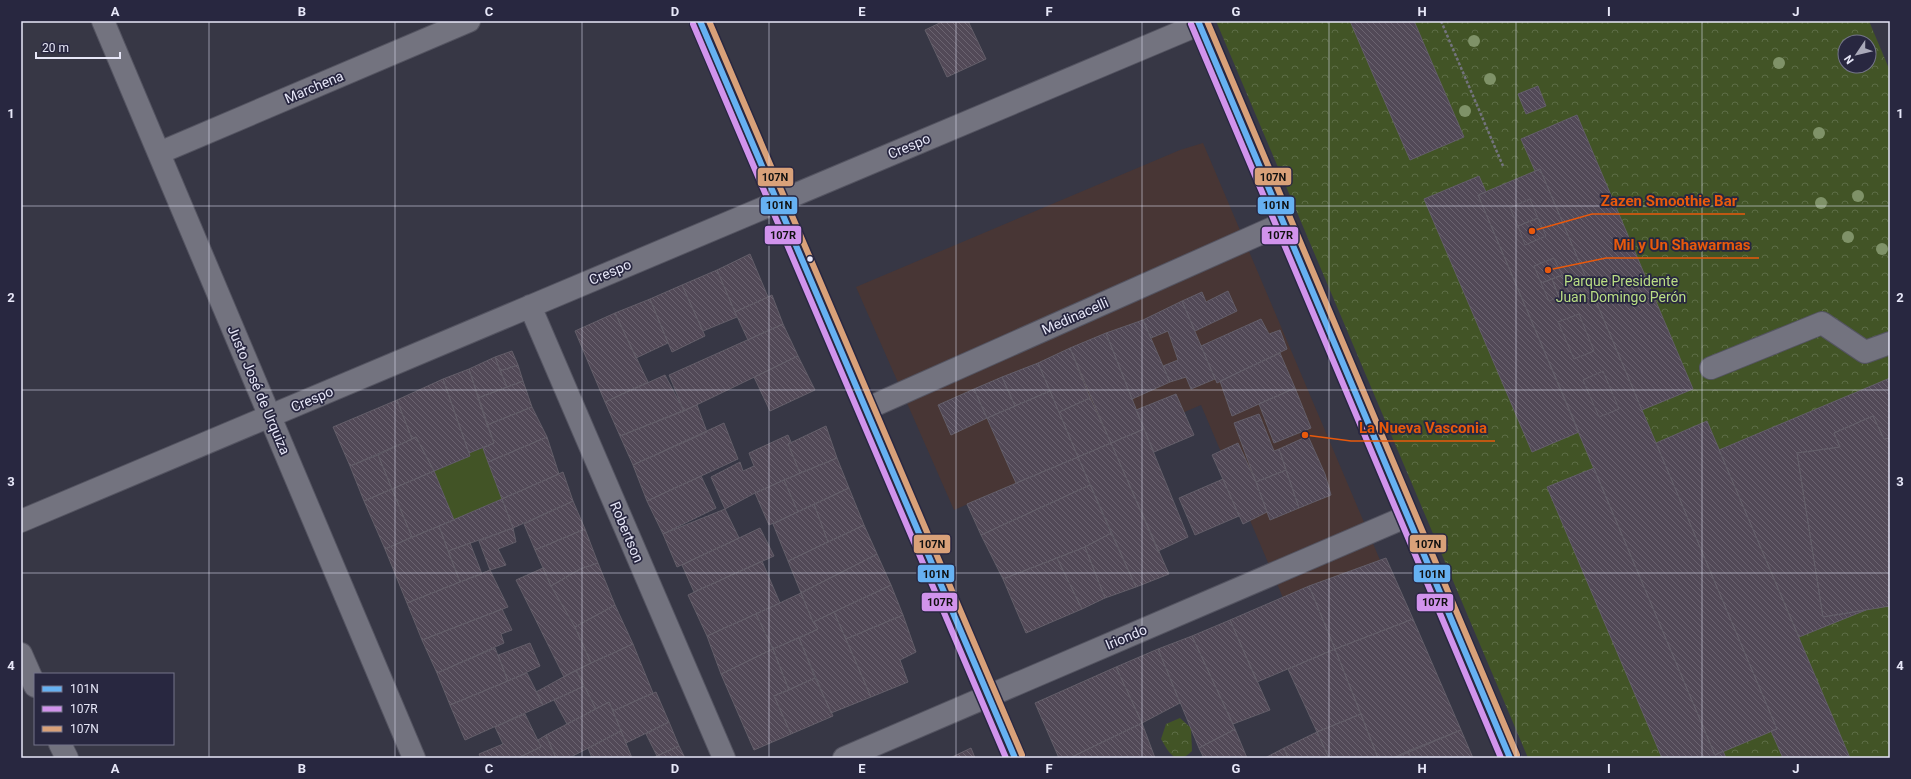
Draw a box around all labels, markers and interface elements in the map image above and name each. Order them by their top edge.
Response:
text: A [111,4,120,19]
text: B [298,4,306,19]
text: C [485,4,494,19]
text: D [671,4,679,19]
text: E [858,4,866,19]
text: F [1045,4,1053,19]
text: G [1232,4,1241,19]
text: H [1417,4,1427,19]
text: I [1607,4,1611,19]
text: J [1792,4,1800,19]
scale bar [36,34,120,60]
north arrow [1837,34,1877,74]
text: 20 m [42,41,69,55]
text: N [1842,52,1857,66]
street label: Marchena [282,67,346,107]
text: 1 [7,106,15,121]
text: 1 [1896,106,1904,121]
street label: Crespo [886,130,932,162]
line badge: 107N [757,167,794,187]
line badge: 107N [1254,167,1292,186]
text: 107N [762,171,789,184]
text: 107N [1260,171,1287,184]
callout: Zazen Smoothie Bar [1592,187,1745,214]
text: Zazen Smoothie Bar [1601,192,1738,210]
line badge: 101N [760,196,798,215]
line badge: 101N [1257,196,1295,215]
text: 101N [766,199,793,212]
text: 101N [1263,199,1290,212]
line badge: 107R [764,225,802,245]
line badge: 107R [1261,226,1299,245]
text: 107R [770,229,796,242]
text: 107R [1267,229,1293,242]
callout: Mil y Un Shawarmas [1606,231,1759,258]
text: Mil y Un Shawarmas [1613,236,1751,254]
unlabelled marker [805,254,815,264]
street label: Crespo [587,256,633,288]
park label: Parque Presidente Juan Domingo Perón [1556,273,1686,305]
text: 2 [7,290,15,305]
text: 2 [1896,290,1904,305]
street label: Medinacelli [1039,294,1111,338]
street label: Justo José de Urquiza [225,323,293,457]
street label: Crespo [289,383,335,415]
callout: La Nueva Vasconia [1351,414,1495,441]
text: La Nueva Vasconia [1359,419,1487,437]
text: 3 [7,474,15,489]
text: 3 [1896,474,1904,489]
street label: Robertson [607,499,647,565]
line badge: 107N [913,534,951,554]
line badge: 107N [1409,534,1447,553]
text: 107N [919,538,946,551]
text: 107N [1415,538,1442,551]
line badge: 101N [917,564,955,583]
line badge: 101N [1413,564,1451,583]
text: 101N [923,568,950,581]
text: 101N [1419,568,1446,581]
line badge: 107R [921,592,958,612]
line badge: 107R [1416,593,1454,612]
text: 107R [927,596,953,609]
text: 107R [1422,596,1448,609]
street label: Iriondo [1103,621,1149,653]
text: 4 [7,658,15,673]
text: 4 [1896,658,1904,673]
legend [34,673,174,745]
text: 101N [70,682,99,696]
text: 107R [70,702,98,716]
text: 107N [70,722,99,736]
text: A [111,761,120,776]
text: B [298,761,306,776]
text: C [485,761,494,776]
text: D [671,761,679,776]
text: E [858,761,866,776]
text: F [1045,761,1053,776]
text: G [1232,761,1241,776]
text: H [1417,761,1427,776]
text: I [1607,761,1611,776]
text: J [1792,761,1800,776]

